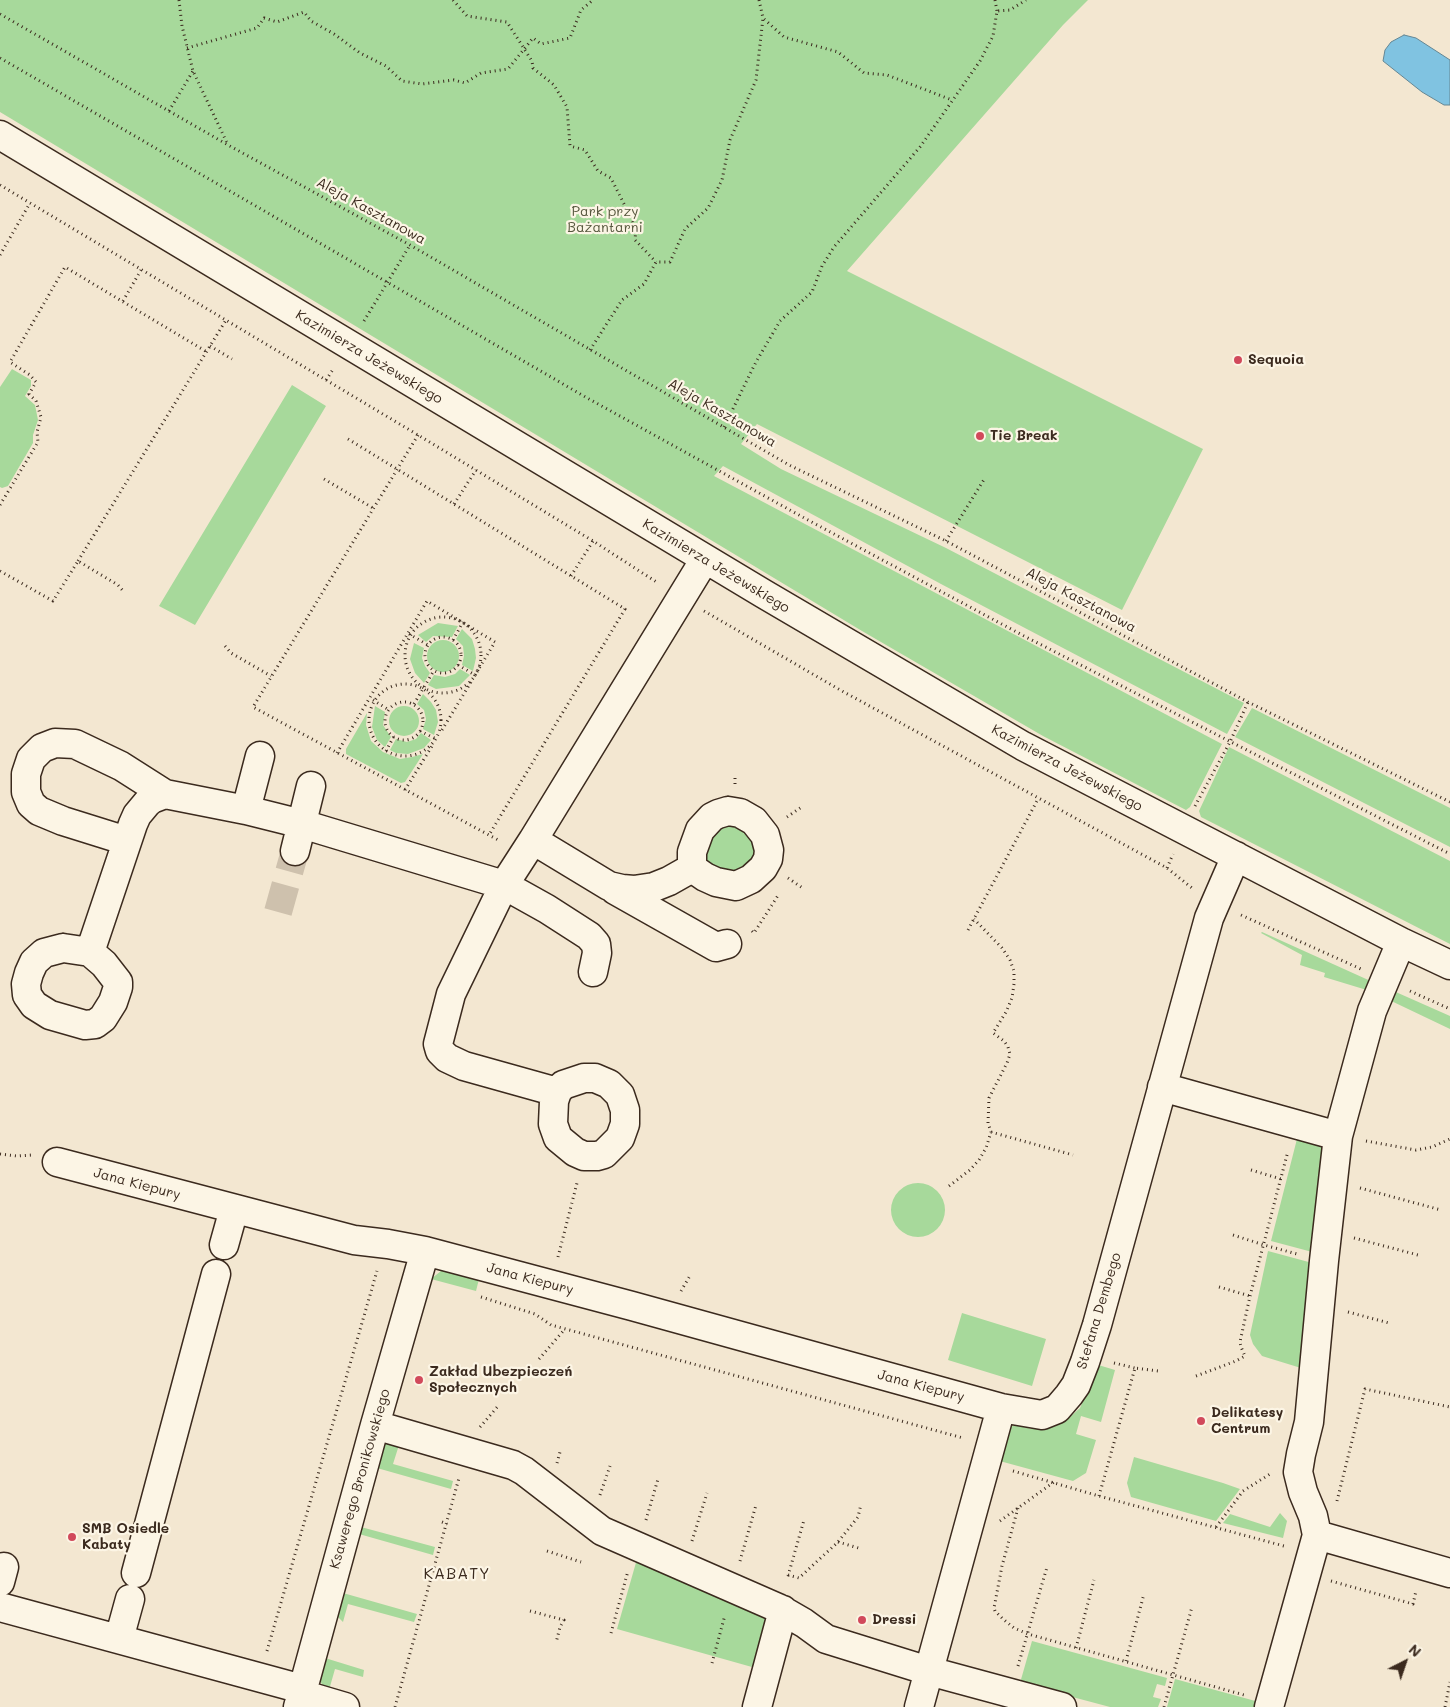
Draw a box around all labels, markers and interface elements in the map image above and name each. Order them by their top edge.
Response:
street label: Aleja Kasztanowa [314,174,428,248]
park label: Park przy Bażantarni [567,204,643,236]
street label: Kazimierza Jeżewskiego [292,306,446,408]
place label: Sequoia [1248,352,1304,368]
marker: Sequoia [1232,354,1244,366]
street label: Aleja Kasztanowa [665,375,779,451]
place label: Tie Break [990,428,1058,444]
marker: Tie Break [974,430,986,442]
street label: Kazimierza Jeżewskiego [639,515,793,617]
street label: Aleja Kasztanowa [1023,564,1139,636]
street label: Kazimierza Jeżewskiego [989,721,1145,815]
street label: Jana Kiepury [92,1164,182,1204]
street label: Stefana Dembego [1073,1251,1125,1371]
street label: Jana Kiepury [485,1259,575,1299]
place label: Zakład Ubezpieczeń Społecznych [429,1364,572,1396]
street label: Jana Kiepury [876,1366,966,1406]
marker: Zakład Ubezpieczeń Społecznych [413,1374,425,1386]
street label: Ksawerego Bronikowskiego [326,1387,394,1571]
place label: Delikatesy Centrum [1211,1405,1283,1438]
marker: Delikatesy Centrum [1195,1415,1207,1427]
place label: SMB Osiedle Kabaty [82,1521,169,1554]
marker: SMB Osiedle Kabaty [66,1531,78,1543]
district label: KABATY [423,1564,491,1584]
place label: Dressi [872,1612,917,1628]
marker: Dressi [856,1614,868,1626]
north arrow [1380,1637,1430,1687]
text: N [1405,1640,1425,1661]

